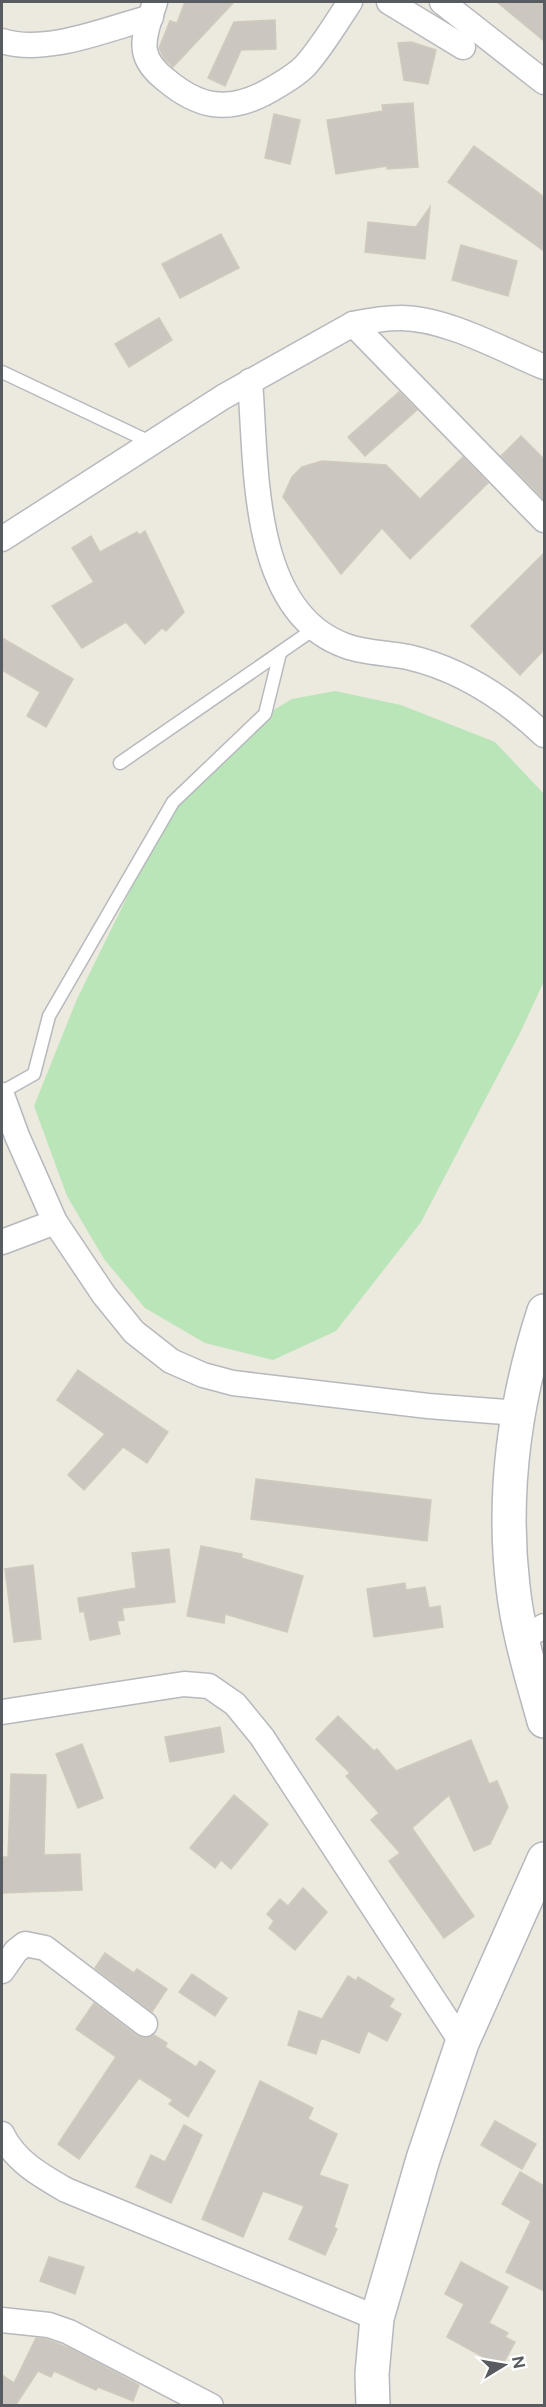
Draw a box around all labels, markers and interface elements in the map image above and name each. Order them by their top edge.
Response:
north arrow [474,2335,534,2395]
text: N [508,2354,529,2370]

